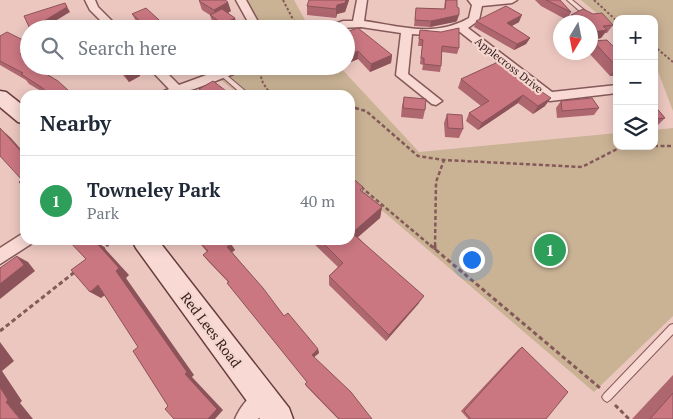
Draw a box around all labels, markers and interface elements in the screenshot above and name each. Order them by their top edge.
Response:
north arrow [553,15,598,60]
map controls [613,15,658,150]
button: + [613,15,658,60]
search box [20,20,355,75]
icon: search [38,34,66,62]
street label: Applecross Drive [472,34,546,96]
text: Search here [78,35,177,60]
button: − [613,60,658,105]
button: layers [613,105,658,150]
text: Nearby [40,109,111,137]
text: Towneley Park [87,177,220,202]
text: 1 [51,190,61,212]
text: 40 m [300,190,335,212]
text: Park [87,202,119,224]
pin: 1 [534,231,566,269]
your location [459,247,485,273]
street label: Red Lees Road [177,288,246,371]

